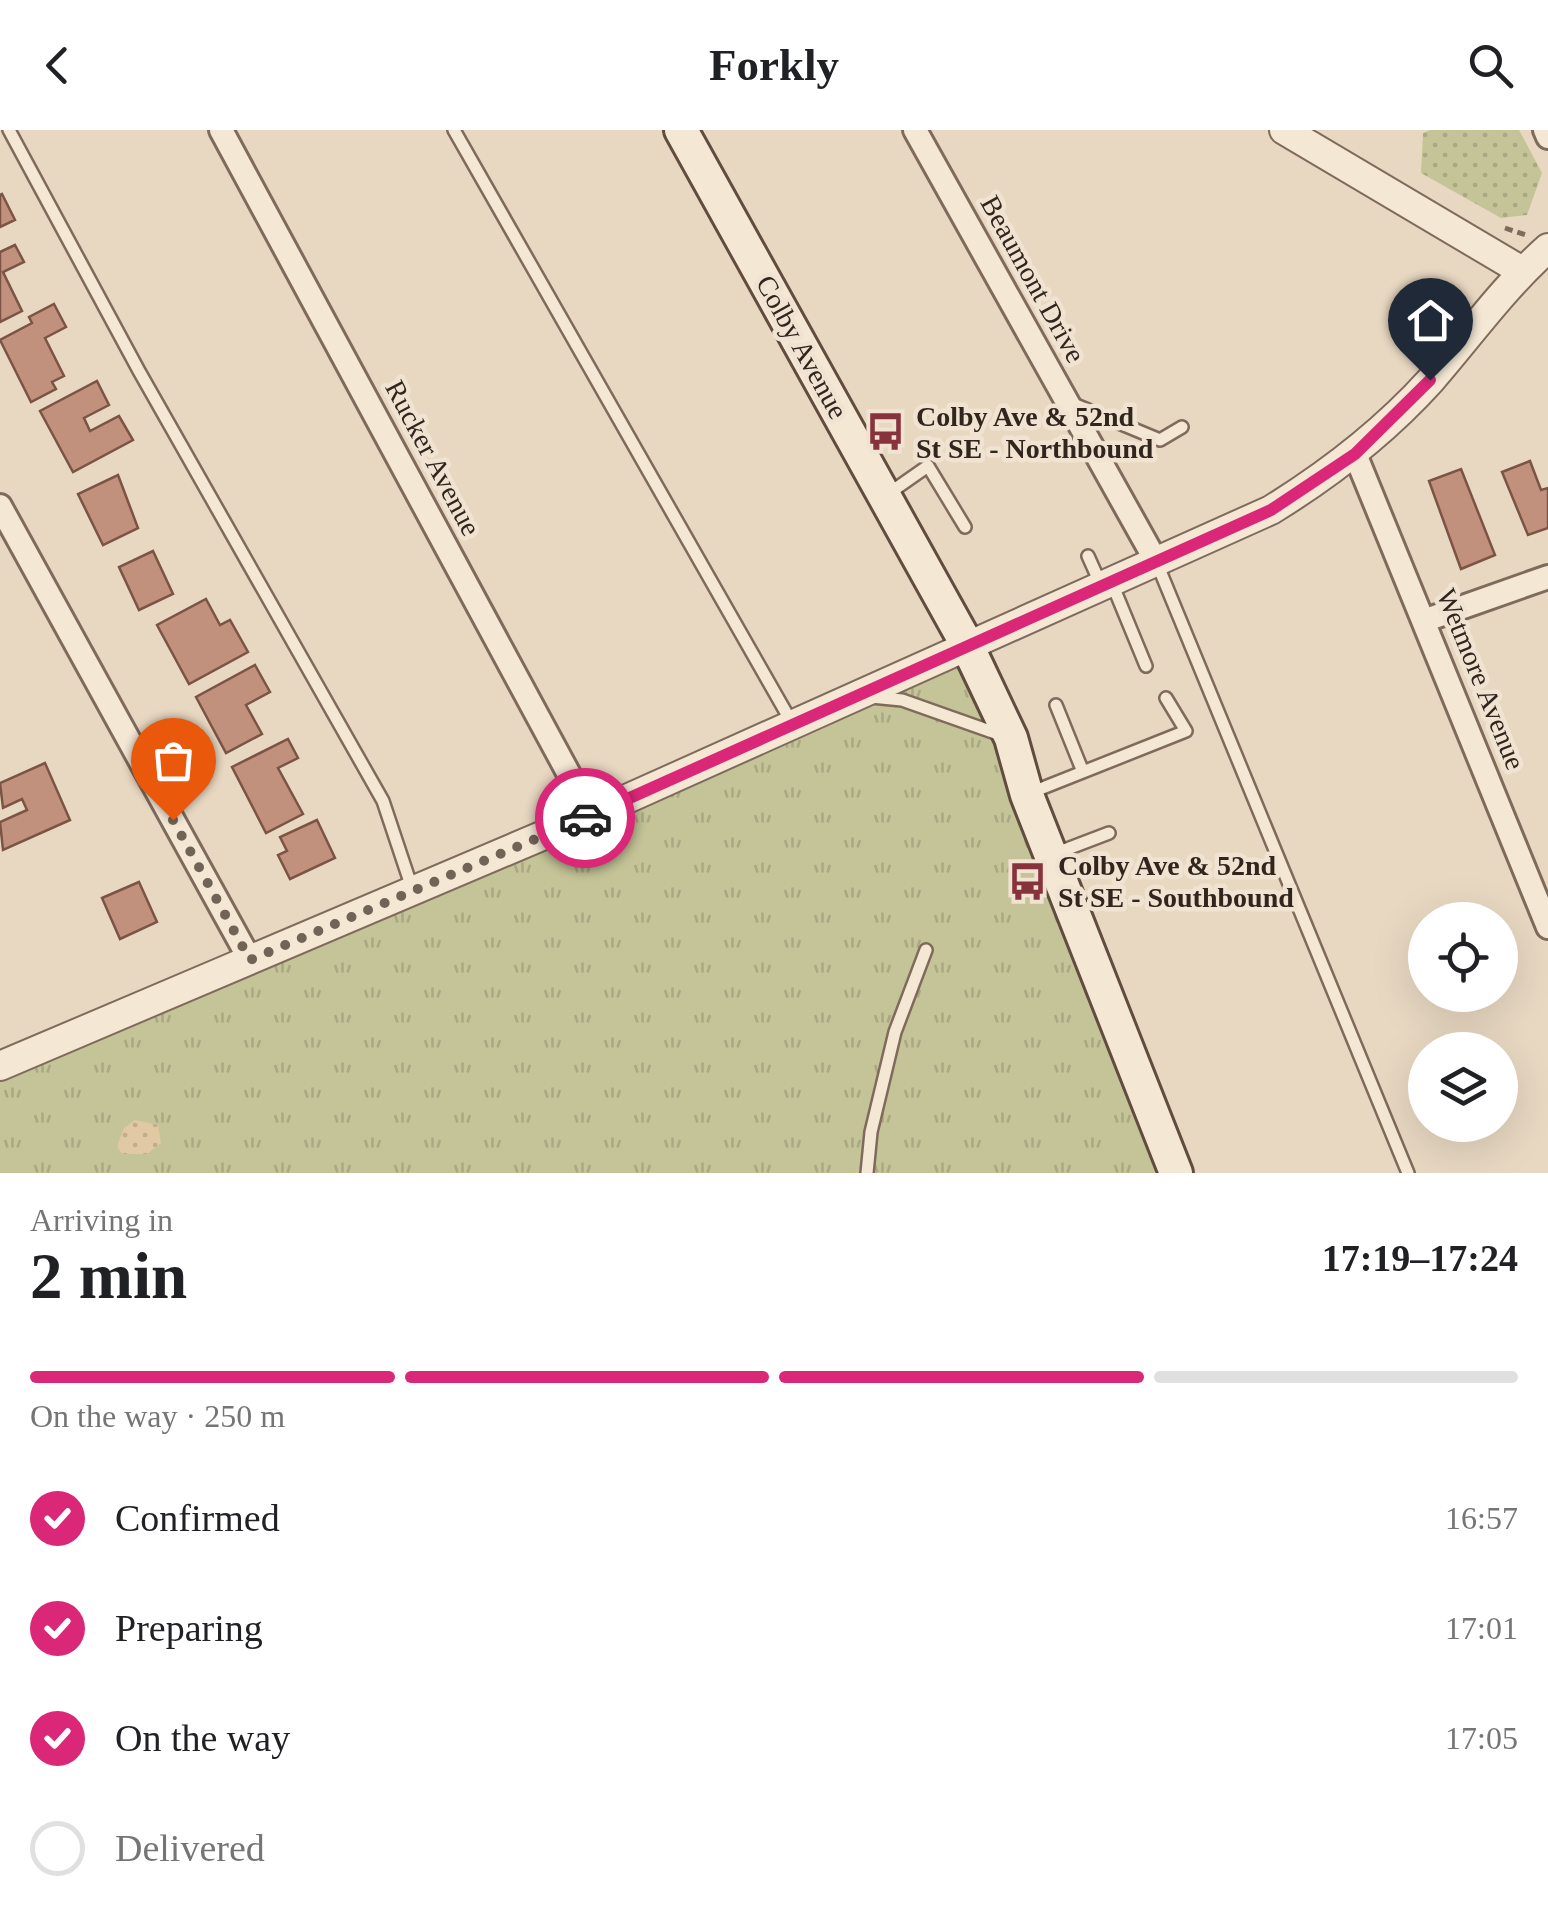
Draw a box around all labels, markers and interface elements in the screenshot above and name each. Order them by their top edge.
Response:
icon: back [30,38,85,93]
icon: search [1463,38,1518,93]
text: Forkly [709,40,839,90]
street label: Beaumont Drive [974,190,1092,368]
street label: Colby Avenue [750,270,854,424]
pin [1388,278,1473,381]
icon: home [1403,293,1458,348]
street label: Rucker Avenue [379,375,487,541]
place label: Colby Ave & 52nd St SE - Northbound [916,401,1154,464]
bus stop icon: Colby Ave & 52nd St SE - Northbound [865,411,907,453]
street label: Wetmore Avenue [1431,584,1531,774]
pin [131,718,216,821]
icon: bag [146,733,201,788]
courier [535,768,635,868]
icon: car [558,791,613,846]
place label: Colby Ave & 52nd St SE - Southbound [1058,850,1294,913]
bus stop icon: Colby Ave & 52nd St SE - Southbound [1007,860,1049,902]
map controls [1408,902,1518,1142]
button: locate [1408,902,1518,1012]
button: layers [1408,1032,1518,1142]
text: Arriving in [30,1202,173,1238]
text: 17:19–17:24 [1322,1237,1518,1279]
text: 2 min [30,1240,187,1312]
text: On the way · 250 m [30,1398,285,1434]
icon: check [30,1491,85,1546]
text: Confirmed [115,1497,280,1539]
text: 16:57 [1445,1500,1518,1536]
icon: check [30,1601,85,1656]
text: Preparing [115,1607,263,1649]
text: 17:01 [1445,1610,1518,1646]
icon: check [30,1711,85,1766]
text: On the way [115,1717,290,1759]
text: 17:05 [1445,1720,1518,1756]
text: Delivered [115,1827,265,1869]

